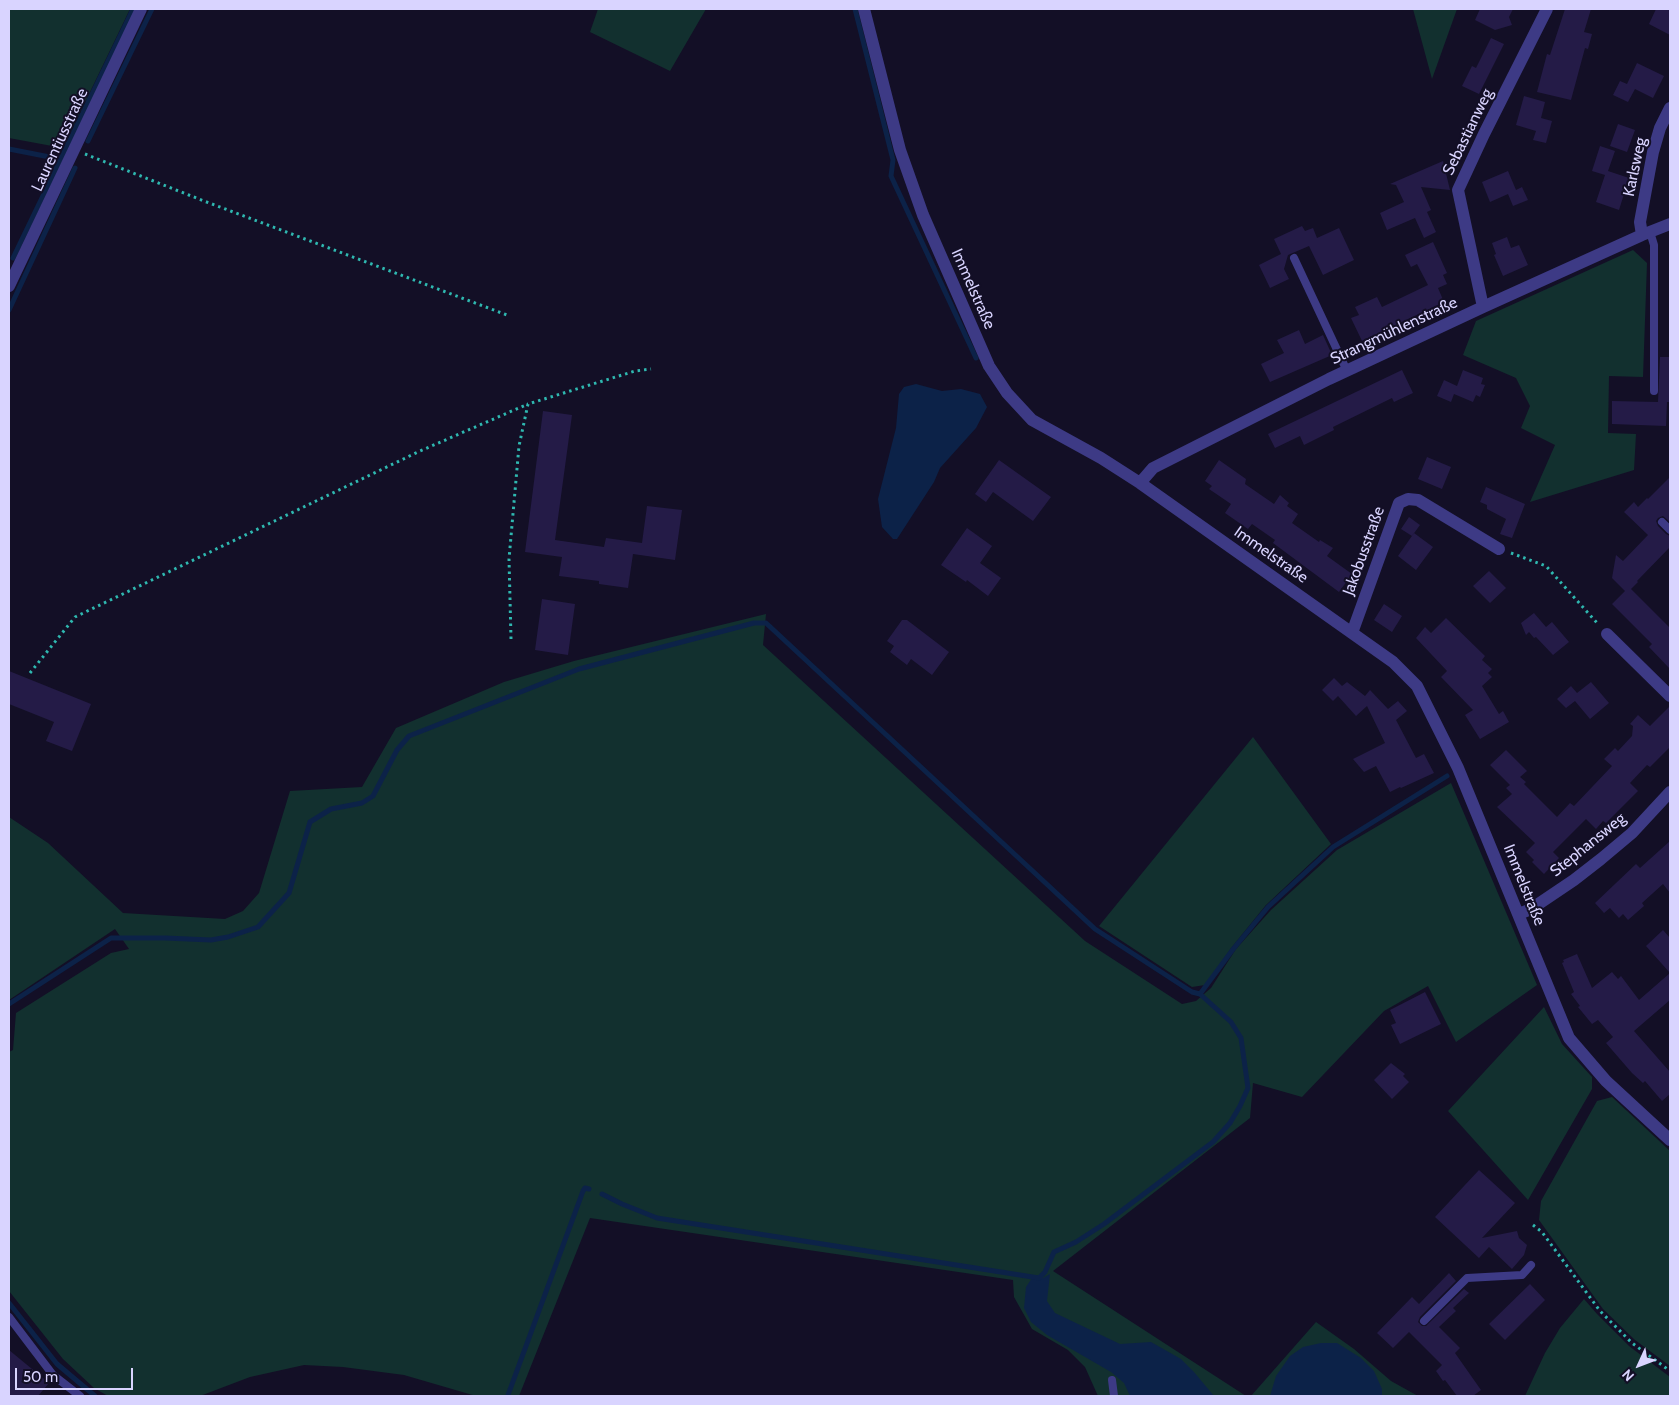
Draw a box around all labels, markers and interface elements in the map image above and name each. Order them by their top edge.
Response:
street label: Laurentiusstraße [28,85,92,195]
street label: Sebastianweg [1439,86,1497,178]
street label: Karlsweg [1619,136,1651,198]
street label: Immelstraße [947,246,999,332]
street label: Strangmühlenstraße [1327,293,1461,369]
street label: Jakobusstraße [1339,504,1389,598]
street label: Immelstraße [1230,522,1312,588]
street label: Stephansweg [1547,809,1629,881]
street label: Immelstraße [1499,842,1549,928]
north arrow [1614,1340,1664,1390]
scale bar [18,1358,135,1390]
text: N [1618,1365,1638,1385]
text: 50 m [23,1368,58,1386]

